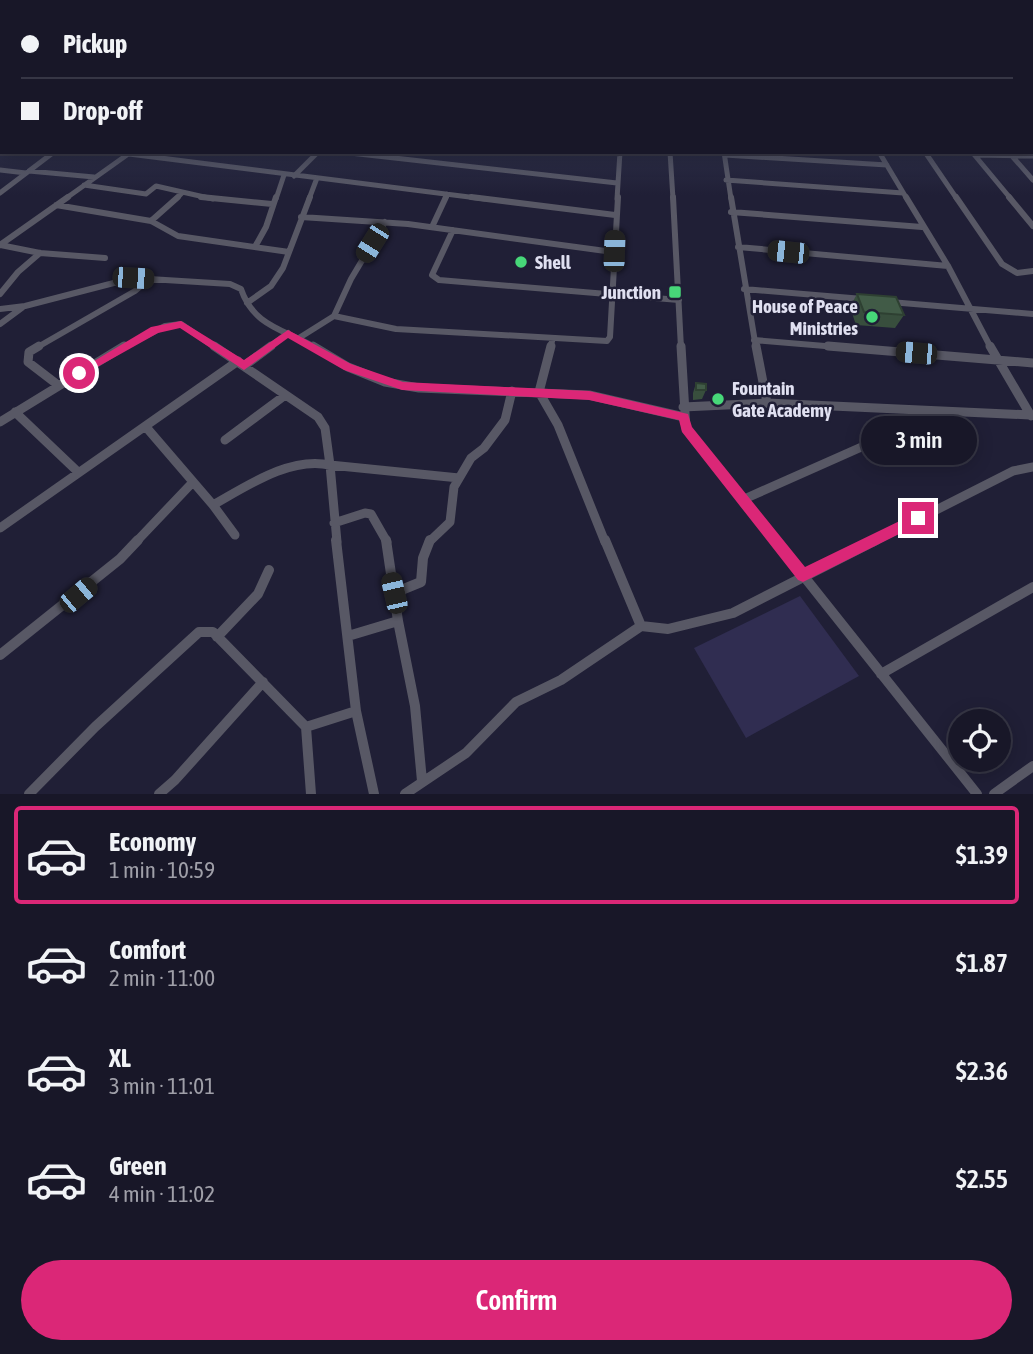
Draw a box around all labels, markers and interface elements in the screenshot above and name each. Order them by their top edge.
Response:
text: Pickup [63,29,127,59]
text: Drop-off [63,96,143,126]
car [352,220,393,266]
car [603,230,626,272]
car [767,239,810,265]
place label: Shell [535,251,572,273]
marker: Shell [513,254,529,270]
car [112,266,155,290]
place label: Junction [601,281,661,303]
marker: Junction [667,284,683,300]
place label: House of Peace Ministries [752,295,858,339]
marker: House of Peace Ministries [864,309,880,325]
car [895,341,938,365]
route start [63,357,95,389]
place label: Fountain Gate Academy [732,377,832,421]
marker: Fountain Gate Academy [710,391,726,407]
callout: 3 min [860,416,976,466]
text: 3 min [896,427,942,453]
route end [902,502,934,534]
car [380,570,409,616]
car [56,573,101,617]
map controls [948,709,1011,772]
button: locate [948,709,1011,772]
icon: car [25,824,88,887]
text: Economy [109,827,196,857]
text: $1.39 [956,840,1008,870]
text: 1 min · 10:59 [109,857,215,883]
icon: car [25,932,88,995]
text: Comfort [109,935,186,965]
text: $1.87 [956,948,1008,978]
text: 2 min · 11:00 [109,965,215,991]
icon: car [25,1040,88,1103]
text: XL [109,1043,131,1073]
text: $2.36 [956,1056,1008,1086]
text: 3 min · 11:01 [109,1073,215,1099]
icon: car [25,1148,88,1211]
text: Green [109,1151,167,1181]
text: $2.55 [956,1164,1008,1194]
text: 4 min · 11:02 [109,1181,215,1207]
button: Confirm [21,1260,1012,1340]

